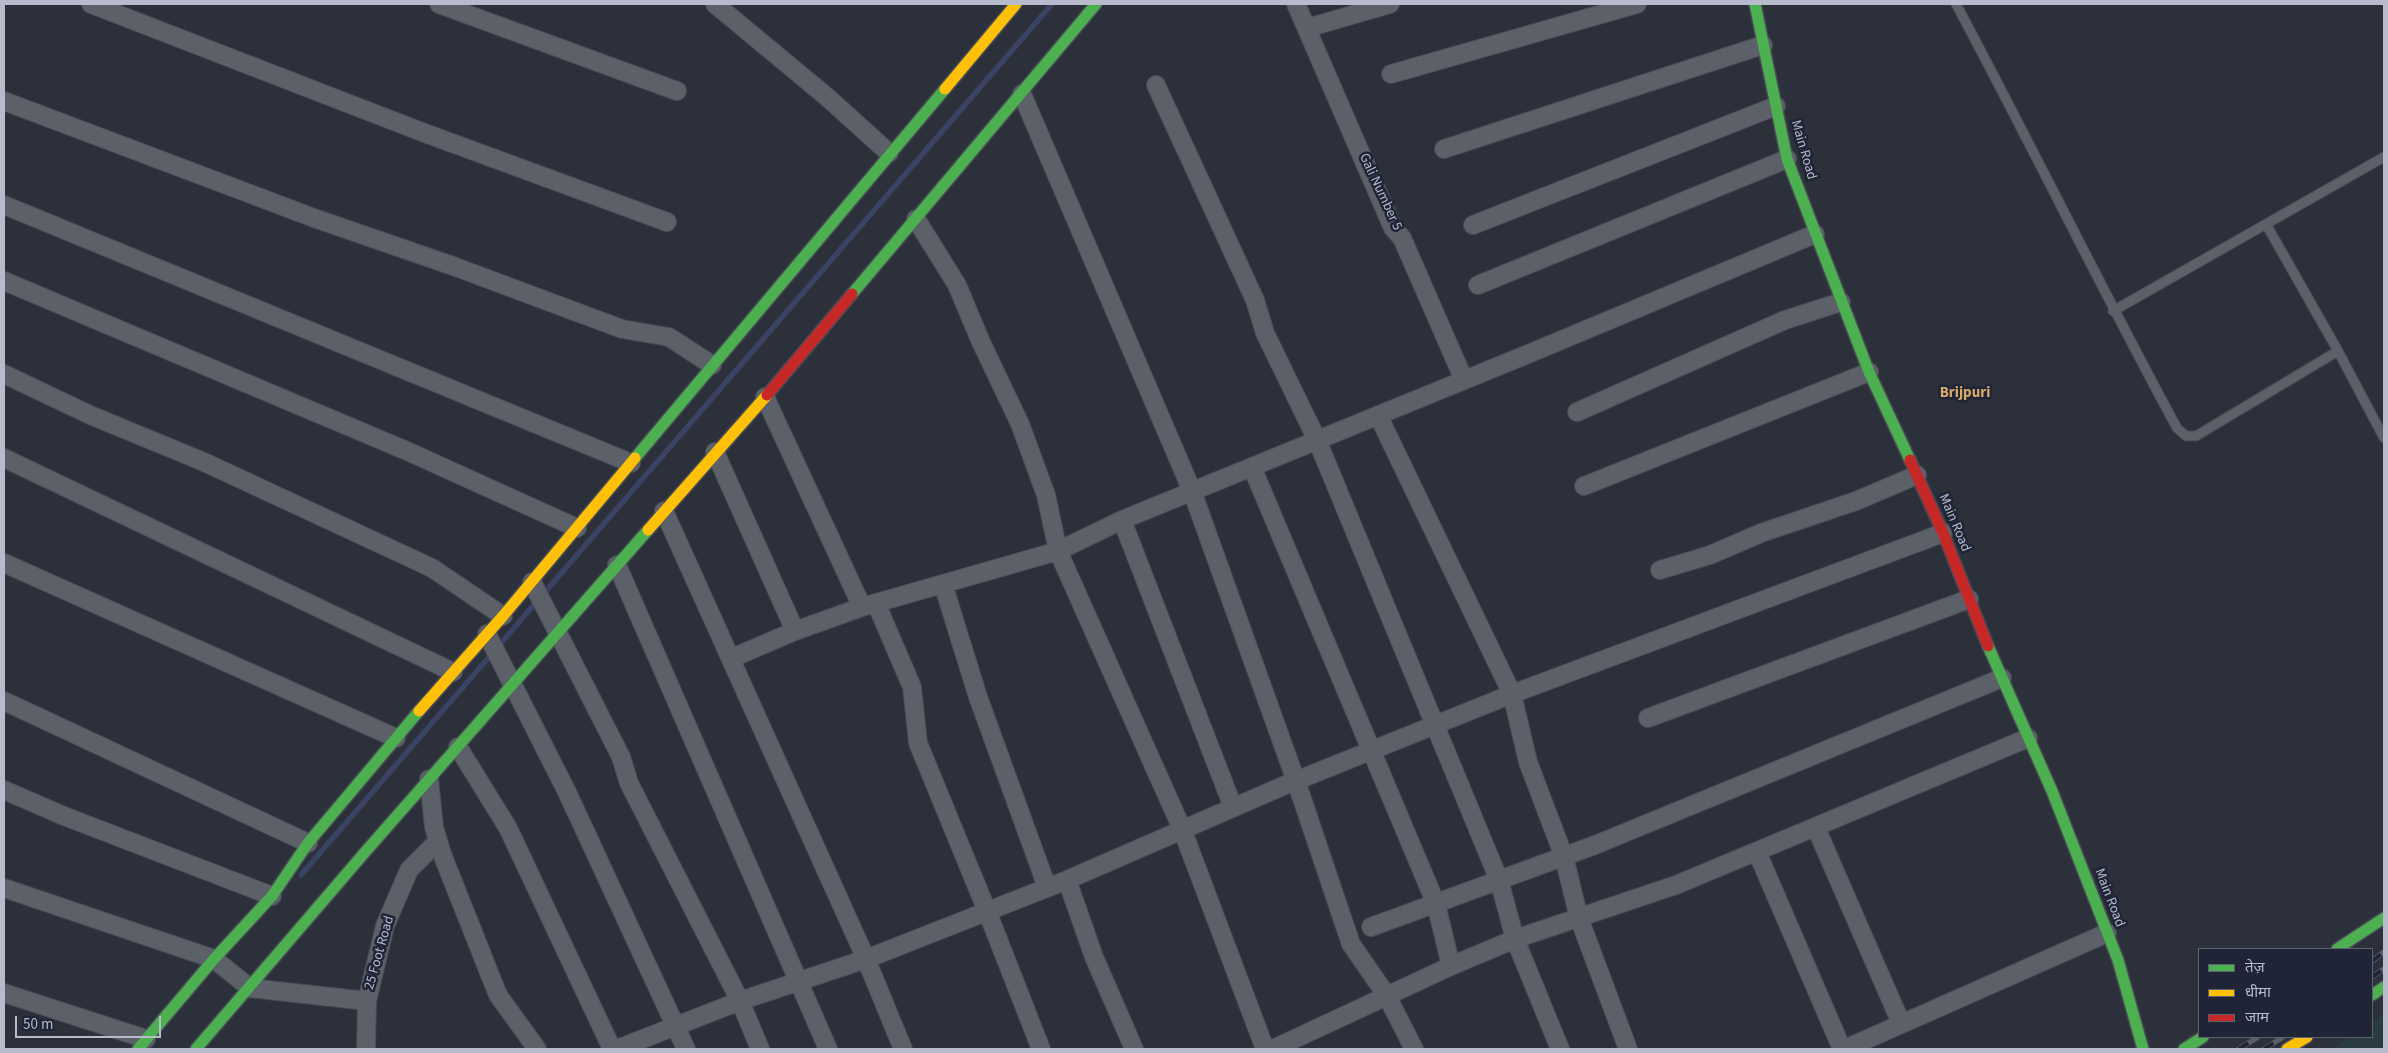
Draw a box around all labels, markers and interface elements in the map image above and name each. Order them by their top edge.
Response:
street label: Main Road [1786,118,1820,182]
street label: Gali Number 5 [1355,151,1405,233]
district label: Brijpuri [1940,385,1990,403]
street label: Main Road [1934,492,1974,554]
street label: Main Road [2090,866,2128,930]
street label: 25 Foot Road [361,914,399,992]
legend [2198,948,2373,1038]
text: तेज़ [2245,957,2265,978]
text: धीमा [2245,982,2271,1003]
scale bar [18,1006,164,1038]
text: जाम [2245,1007,2269,1028]
text: 50 m [23,1014,53,1035]

